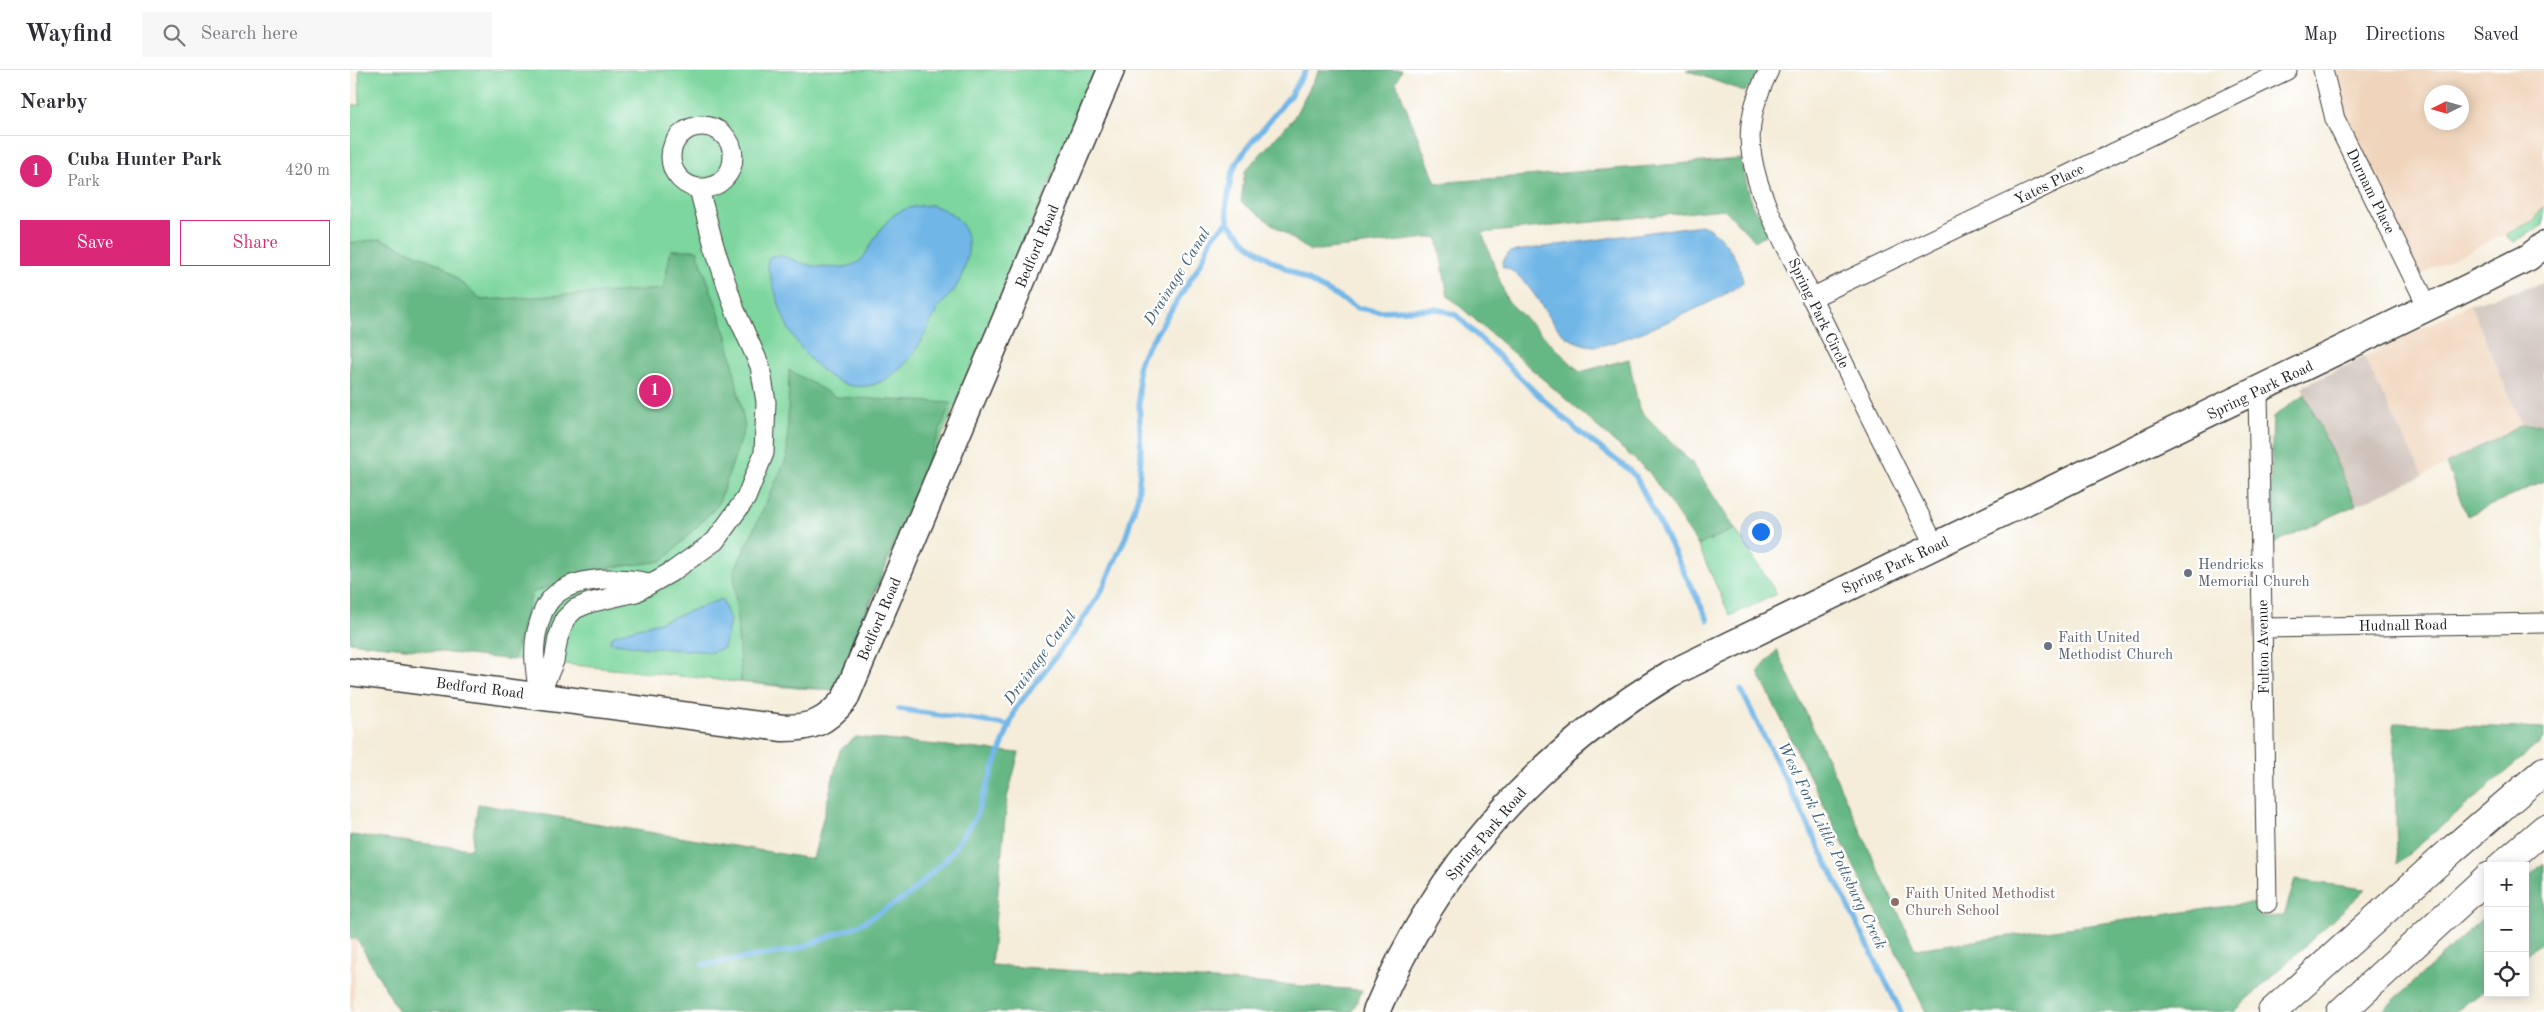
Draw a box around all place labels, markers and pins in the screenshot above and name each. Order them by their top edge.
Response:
pin: 1 [639,372,671,410]
place label: Hendricks Memorial Church [2198,558,2310,590]
marker: Hendricks Memorial Church [2182,567,2194,579]
place label: Faith United Methodist Church [2058,631,2173,663]
marker: Faith United Methodist Church [2042,640,2054,652]
place label: Faith United Methodist Church School [1905,887,2055,919]
marker: Faith United Methodist Church School [1889,896,1901,908]

